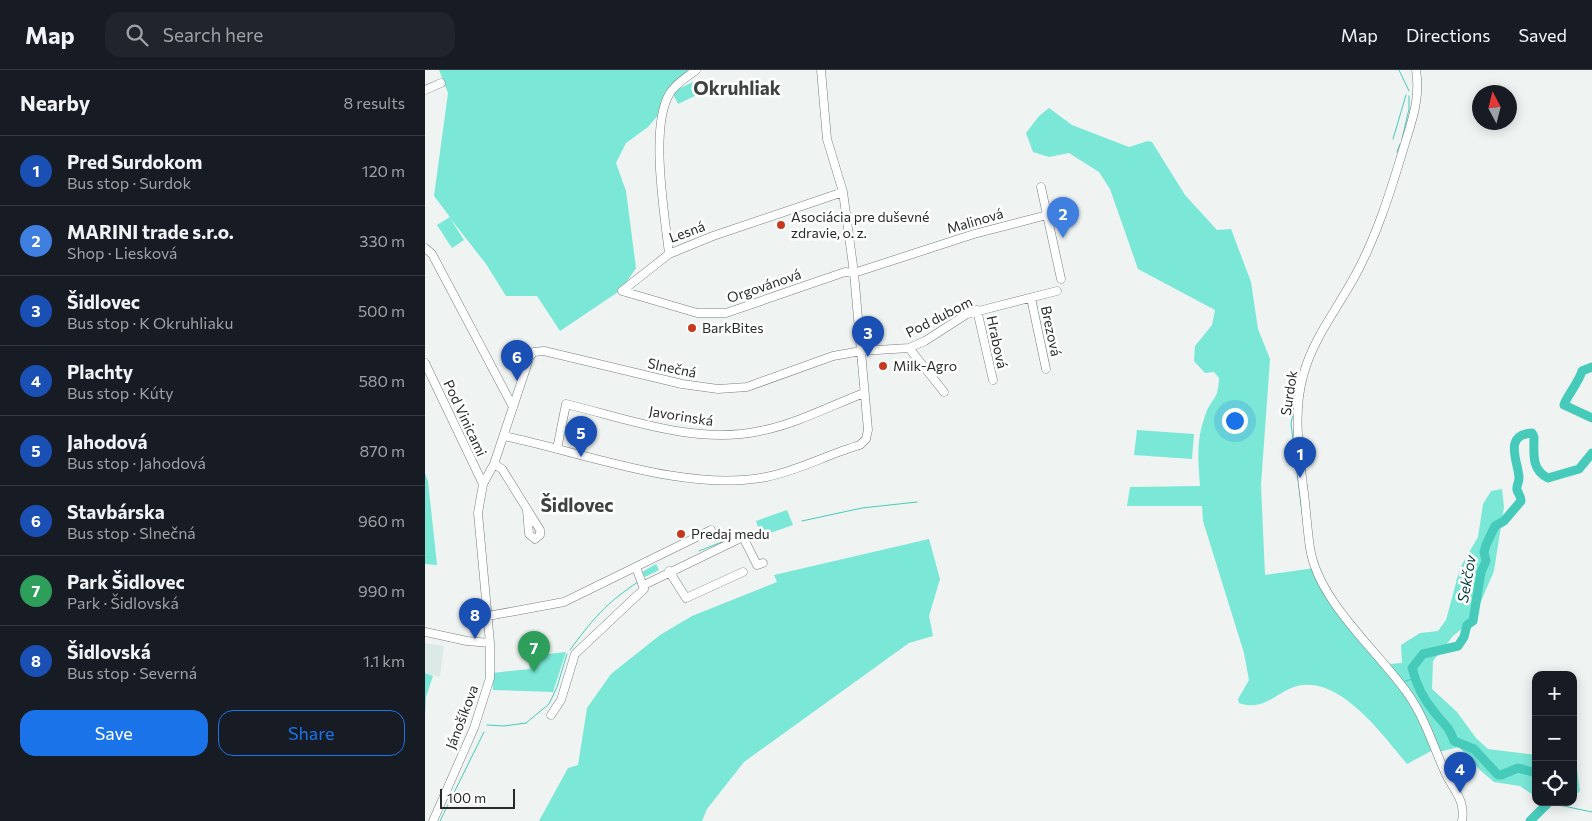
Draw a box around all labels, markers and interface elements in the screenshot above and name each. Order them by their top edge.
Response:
search box [105,12,455,57]
text: Map [25,20,75,49]
icon: search [123,21,151,49]
text: Search here [163,23,263,46]
text: Map [1341,24,1378,46]
text: Directions [1406,24,1490,46]
text: Saved [1518,24,1567,46]
district label: Okruhliak [693,76,781,99]
north arrow [1472,85,1517,130]
text: Nearby [20,90,90,115]
text: 8 results [344,93,405,112]
text: Pred Surdokom [67,150,202,173]
text: 1 [32,161,40,180]
text: 120 m [362,161,405,180]
text: Bus stop · Surdok [67,173,191,192]
pin: 2 [1047,197,1079,238]
street label: Malinová [945,204,1005,237]
place label: Asociácia pre duševné zdravie, o. z. [791,208,929,241]
street label: Lesná [667,217,707,246]
marker: Asociácia pre duševné zdravie, o. z. [775,219,787,231]
text: MARINI trade s.r.o. [67,220,234,243]
text: 2 [31,231,41,250]
text: 330 m [359,231,405,250]
text: Shop · Liesková [67,243,177,262]
street label: Orgovánová [725,265,803,306]
text: Šidlovec [67,290,140,313]
street label: Pod dubom [903,293,975,341]
text: 3 [31,301,41,320]
text: 500 m [358,301,405,320]
street label: Brezová [1038,304,1065,358]
text: Bus stop · K Okruhliaku [67,313,233,332]
street label: Hrabová [984,314,1011,370]
pin: 3 [852,316,884,357]
place label: BarkBites [702,319,764,336]
marker: BarkBites [686,322,698,334]
pin: 6 [501,340,533,381]
street label: Slnečná [646,354,698,381]
place label: Milk-Agro [893,357,957,374]
text: Plachty [67,360,133,383]
marker: Milk-Agro [877,360,889,372]
street label: Surdok [1277,369,1301,417]
text: 4 [31,371,41,390]
text: 580 m [359,371,405,390]
street label: Pod Vinicami [440,377,491,459]
text: Bus stop · Kúty [67,383,174,402]
street label: Javorinská [648,402,714,429]
your location [1222,408,1248,434]
pin: 5 [565,416,597,457]
text: Jahodová [67,430,148,453]
pin: 1 [1284,437,1316,478]
text: 5 [31,441,41,460]
text: 870 m [359,441,405,460]
text: Bus stop · Jahodová [67,453,206,472]
district label: Šidlovec [540,493,614,516]
text: Stavbárska [67,500,165,523]
text: 6 [31,511,41,530]
text: 960 m [358,511,405,530]
text: Bus stop · Slnečná [67,523,196,542]
place label: Predaj medu [691,525,770,542]
marker: Predaj medu [675,528,687,540]
water label: Sekčov [1453,552,1479,604]
text: Park Šidlovec [67,570,185,593]
text: 7 [32,581,40,600]
text: 990 m [358,581,405,600]
text: Park · Šidlovská [67,593,179,612]
pin: 8 [459,598,491,639]
pin: 7 [518,631,550,672]
text: Šidlovská [67,640,151,663]
text: 8 [31,651,41,670]
text: 1.1 km [363,651,405,670]
text: Bus stop · Severná [67,663,197,682]
map controls [1532,671,1577,806]
button: + [1532,671,1577,716]
street label: Jánošíkova [442,682,482,751]
button: Save [20,710,208,756]
button: Share [218,710,405,756]
button: − [1532,716,1577,761]
pin: 4 [1444,752,1476,793]
button: locate [1532,761,1577,806]
scale bar [440,786,515,809]
text: 100 m [447,789,486,806]

